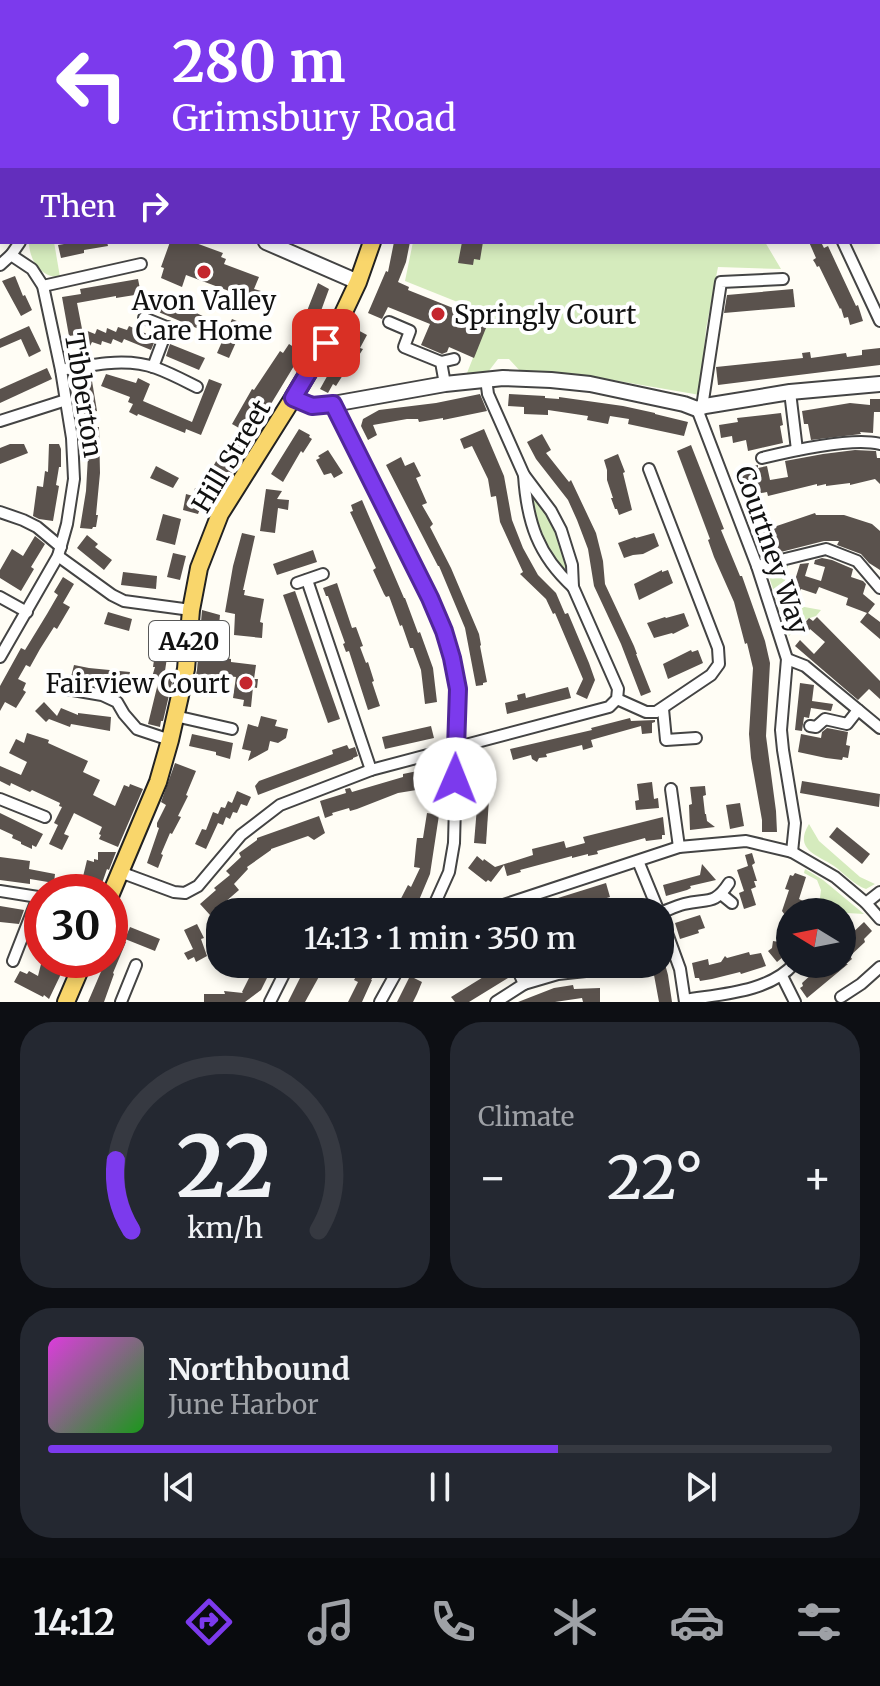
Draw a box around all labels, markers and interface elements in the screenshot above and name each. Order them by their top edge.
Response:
text: 280 m [172,27,346,97]
icon: left [40,32,144,136]
text: Grimsbury Road [172,96,456,141]
icon: right [132,184,176,228]
text: Then [40,187,116,225]
marker: Avon Valley Care Home [195,263,213,281]
place label: Avon Valley Care Home [131,284,277,347]
place label: Springly Court [454,298,636,331]
marker: Springly Court [429,305,447,323]
pin [292,309,360,377]
icon: arrive [304,321,348,365]
street label: Tibberton [58,330,110,460]
street label: Hill Street [184,394,278,518]
street label: Courtney Way [728,462,816,639]
road number: A420 [149,621,229,661]
place label: Fairview Court [46,667,230,700]
marker: Fairview Court [237,674,255,692]
position arrow [413,737,497,821]
speed limit sign: 30 [24,874,128,978]
north arrow [776,898,856,978]
map controls [776,898,856,978]
text: 14:13 · 1 min · 350 m [304,919,576,957]
text: Climate [478,1100,574,1133]
text: 22 [177,1115,273,1220]
text: 22° [607,1140,703,1215]
text: − [478,1150,507,1205]
text: + [803,1150,832,1205]
text: km/h [187,1210,263,1246]
text: Northbound [168,1350,350,1388]
text: June Harbor [168,1388,319,1421]
icon: previous [157,1465,201,1509]
icon: pause [418,1465,462,1509]
icon: next [679,1465,723,1509]
icon: directions [181,1594,237,1650]
icon: music [303,1594,359,1650]
icon: phone [425,1594,481,1650]
icon: climate [547,1594,603,1650]
icon: car [669,1594,725,1650]
icon: filters [791,1594,847,1650]
text: 14:12 [33,1600,115,1645]

